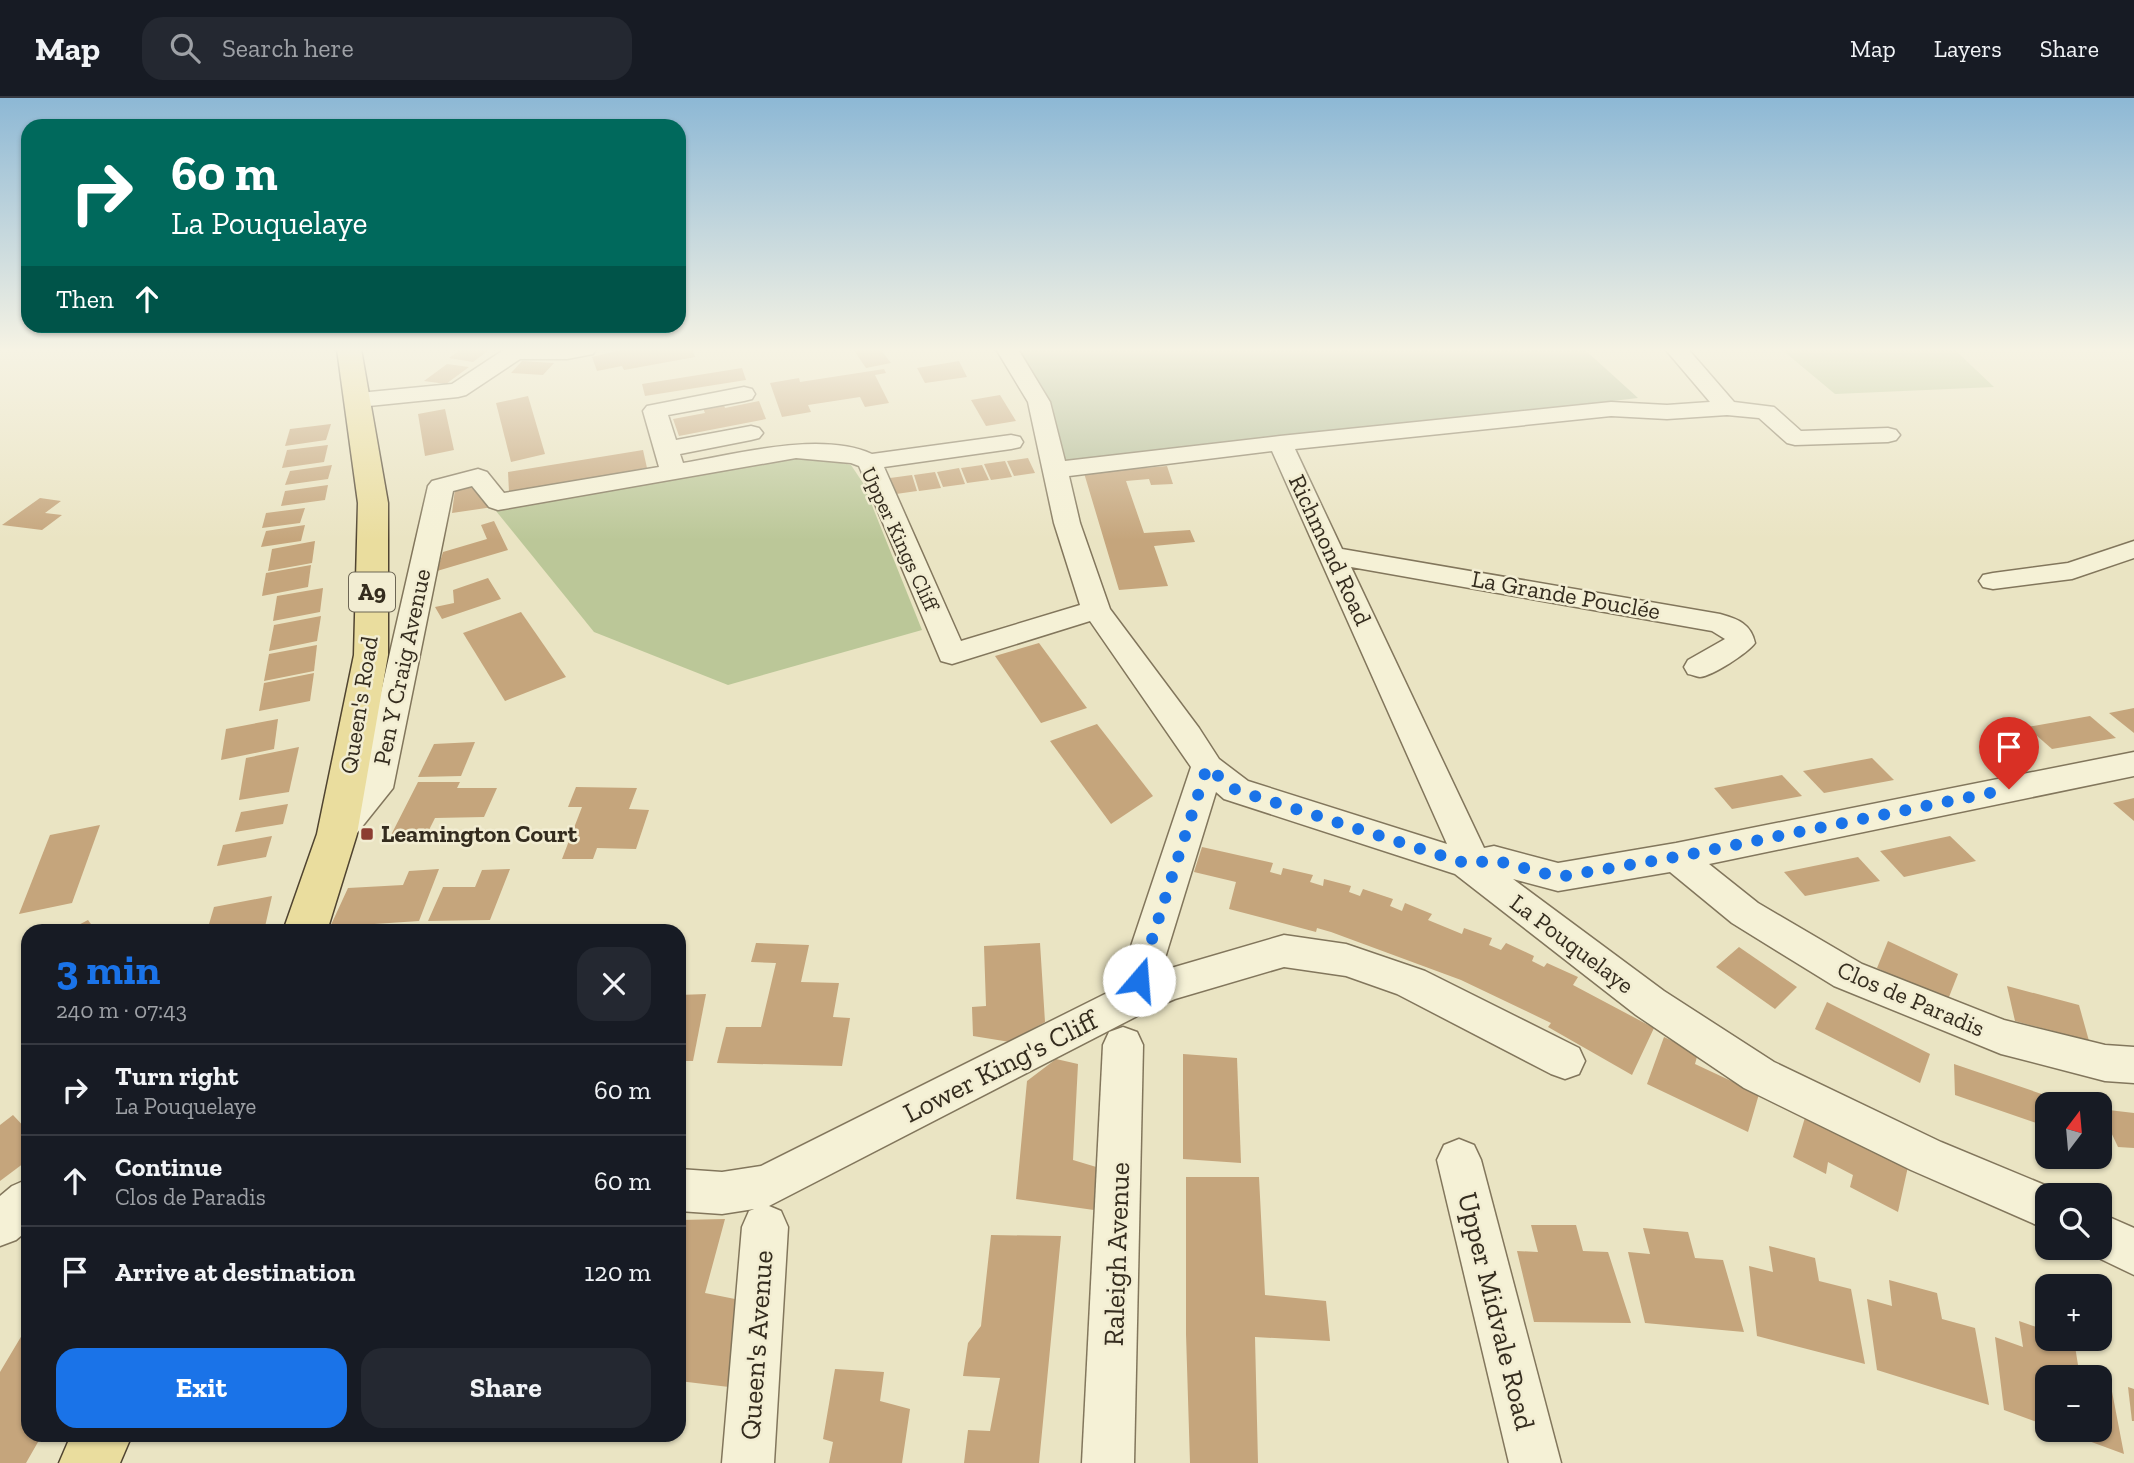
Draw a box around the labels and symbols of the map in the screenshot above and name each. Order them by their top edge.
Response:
street label: Upper Kings Cliff [856,463,946,617]
street label: Richmond Road [1283,470,1378,630]
street label: La Grande Pouclée [1469,564,1663,625]
street label: Pen Y Craig Avenue [367,566,436,768]
road number: A9 [349,572,395,612]
street label: Queen's Road [333,634,384,776]
pin [1979,717,2039,789]
place label: Leamington Court [381,819,578,848]
marker: Leamington Court [359,826,375,842]
street label: La Pouquelaye [1505,888,1640,1000]
position arrow [1102,943,1176,1017]
street label: Clos de Paradis [1833,954,1989,1043]
street label: Lower King's Cliff [898,1003,1104,1130]
north arrow [2035,1092,2112,1169]
street label: Raleigh Avenue [1097,1161,1136,1347]
street label: Upper Midvale Road [1451,1189,1542,1433]
street label: Queen's Avenue [733,1249,780,1441]

